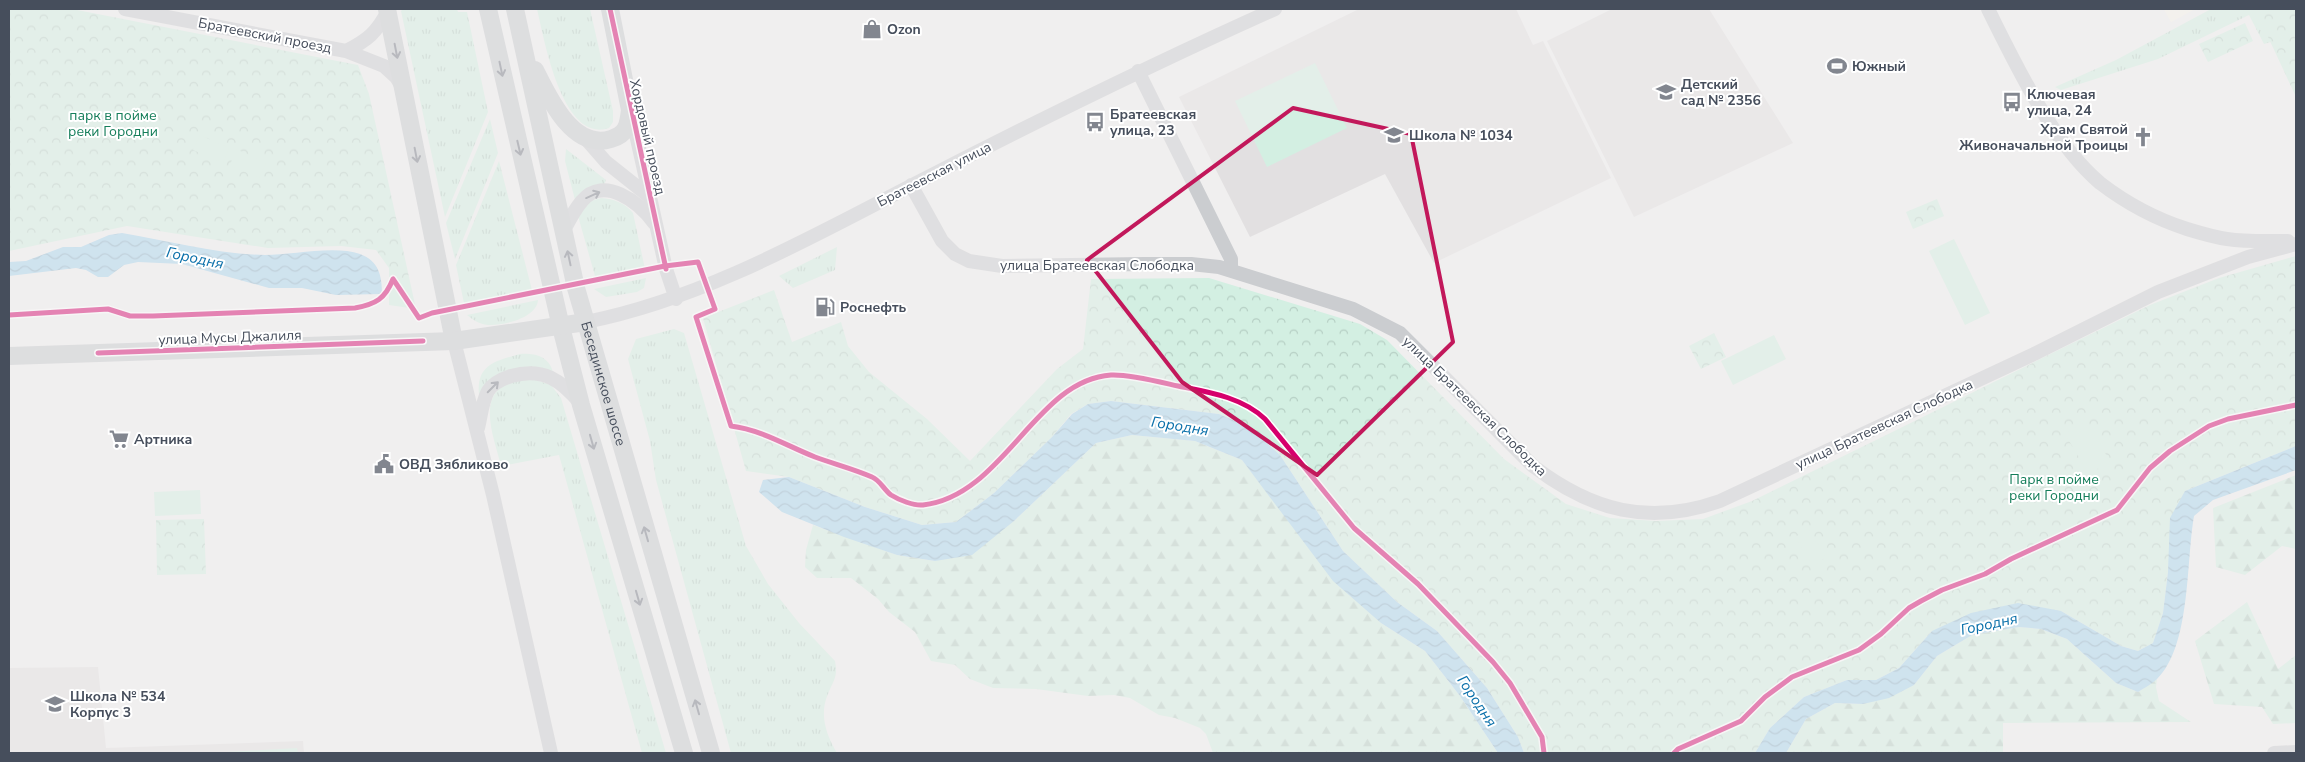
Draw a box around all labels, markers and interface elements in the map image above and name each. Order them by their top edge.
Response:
street label: Братеевский проезд [197,13,333,58]
shop icon: Ozon [861,18,883,40]
place label: Ozon [887,20,921,39]
one-way arrow [391,42,401,58]
sports icon: Южный [1826,55,1848,77]
place label: Южный [1852,57,1906,76]
one-way arrow [497,60,506,76]
place label: Детский сад № 2356 [1681,75,1761,110]
street label: Хордовый проезд [625,77,670,197]
school or university icon: Детский сад № 2356 [1655,81,1677,103]
place label: Ключевая улица, 24 [2027,85,2096,120]
bus stop icon: Ключевая улица, 24 [2001,91,2023,113]
place label: Братеевская улица, 23 [1110,105,1196,140]
park label: парк в пойме реки Городни [68,106,158,141]
bus stop icon: Братеевская улица, 23 [1084,111,1106,133]
place label: Храм Святой Живоначальной Троицы [1959,120,2128,155]
school or university icon: Школа № 1034 [1383,124,1405,146]
place label: Школа № 1034 [1409,126,1513,145]
church icon: Храм Святой Живоначальной Троицы [2132,126,2154,148]
street label: Братеевская улица [874,137,995,211]
one-way arrow [515,140,524,156]
one-way arrow [412,146,421,162]
one-way arrow [585,189,600,199]
water label: Городня [165,242,225,274]
one-way arrow [564,251,573,267]
street label: улица Братеевская Слободка [1000,256,1194,275]
fuel station icon: Роснефть [814,296,836,318]
place label: Роснефть [840,298,907,317]
street label: Бесединское шоссе [576,319,630,448]
street label: улица Мусы Джалиля [158,326,302,349]
street label: улица Братеевская Слободка [1398,332,1551,481]
street label: улица Братеевская Слободка [1792,375,1976,474]
one-way arrow [487,381,499,393]
water label: Городня [1150,412,1210,440]
supermarket icon: Артника [108,428,130,450]
place label: Артника [134,430,192,449]
one-way arrow [588,433,598,449]
public building icon: ОВД Зябликово [373,453,395,475]
place label: ОВД Зябликово [399,455,509,474]
park label: Парк в пойме реки Городни [2009,470,2099,505]
one-way arrow [641,526,651,542]
one-way arrow [633,589,643,605]
water label: Городня [1959,608,2019,640]
water label: Городня [1452,671,1502,731]
place label: Школа № 534 Корпус 3 [70,687,166,722]
school or university icon: Школа № 534 Корпус 3 [44,693,66,715]
one-way arrow [692,699,702,715]

